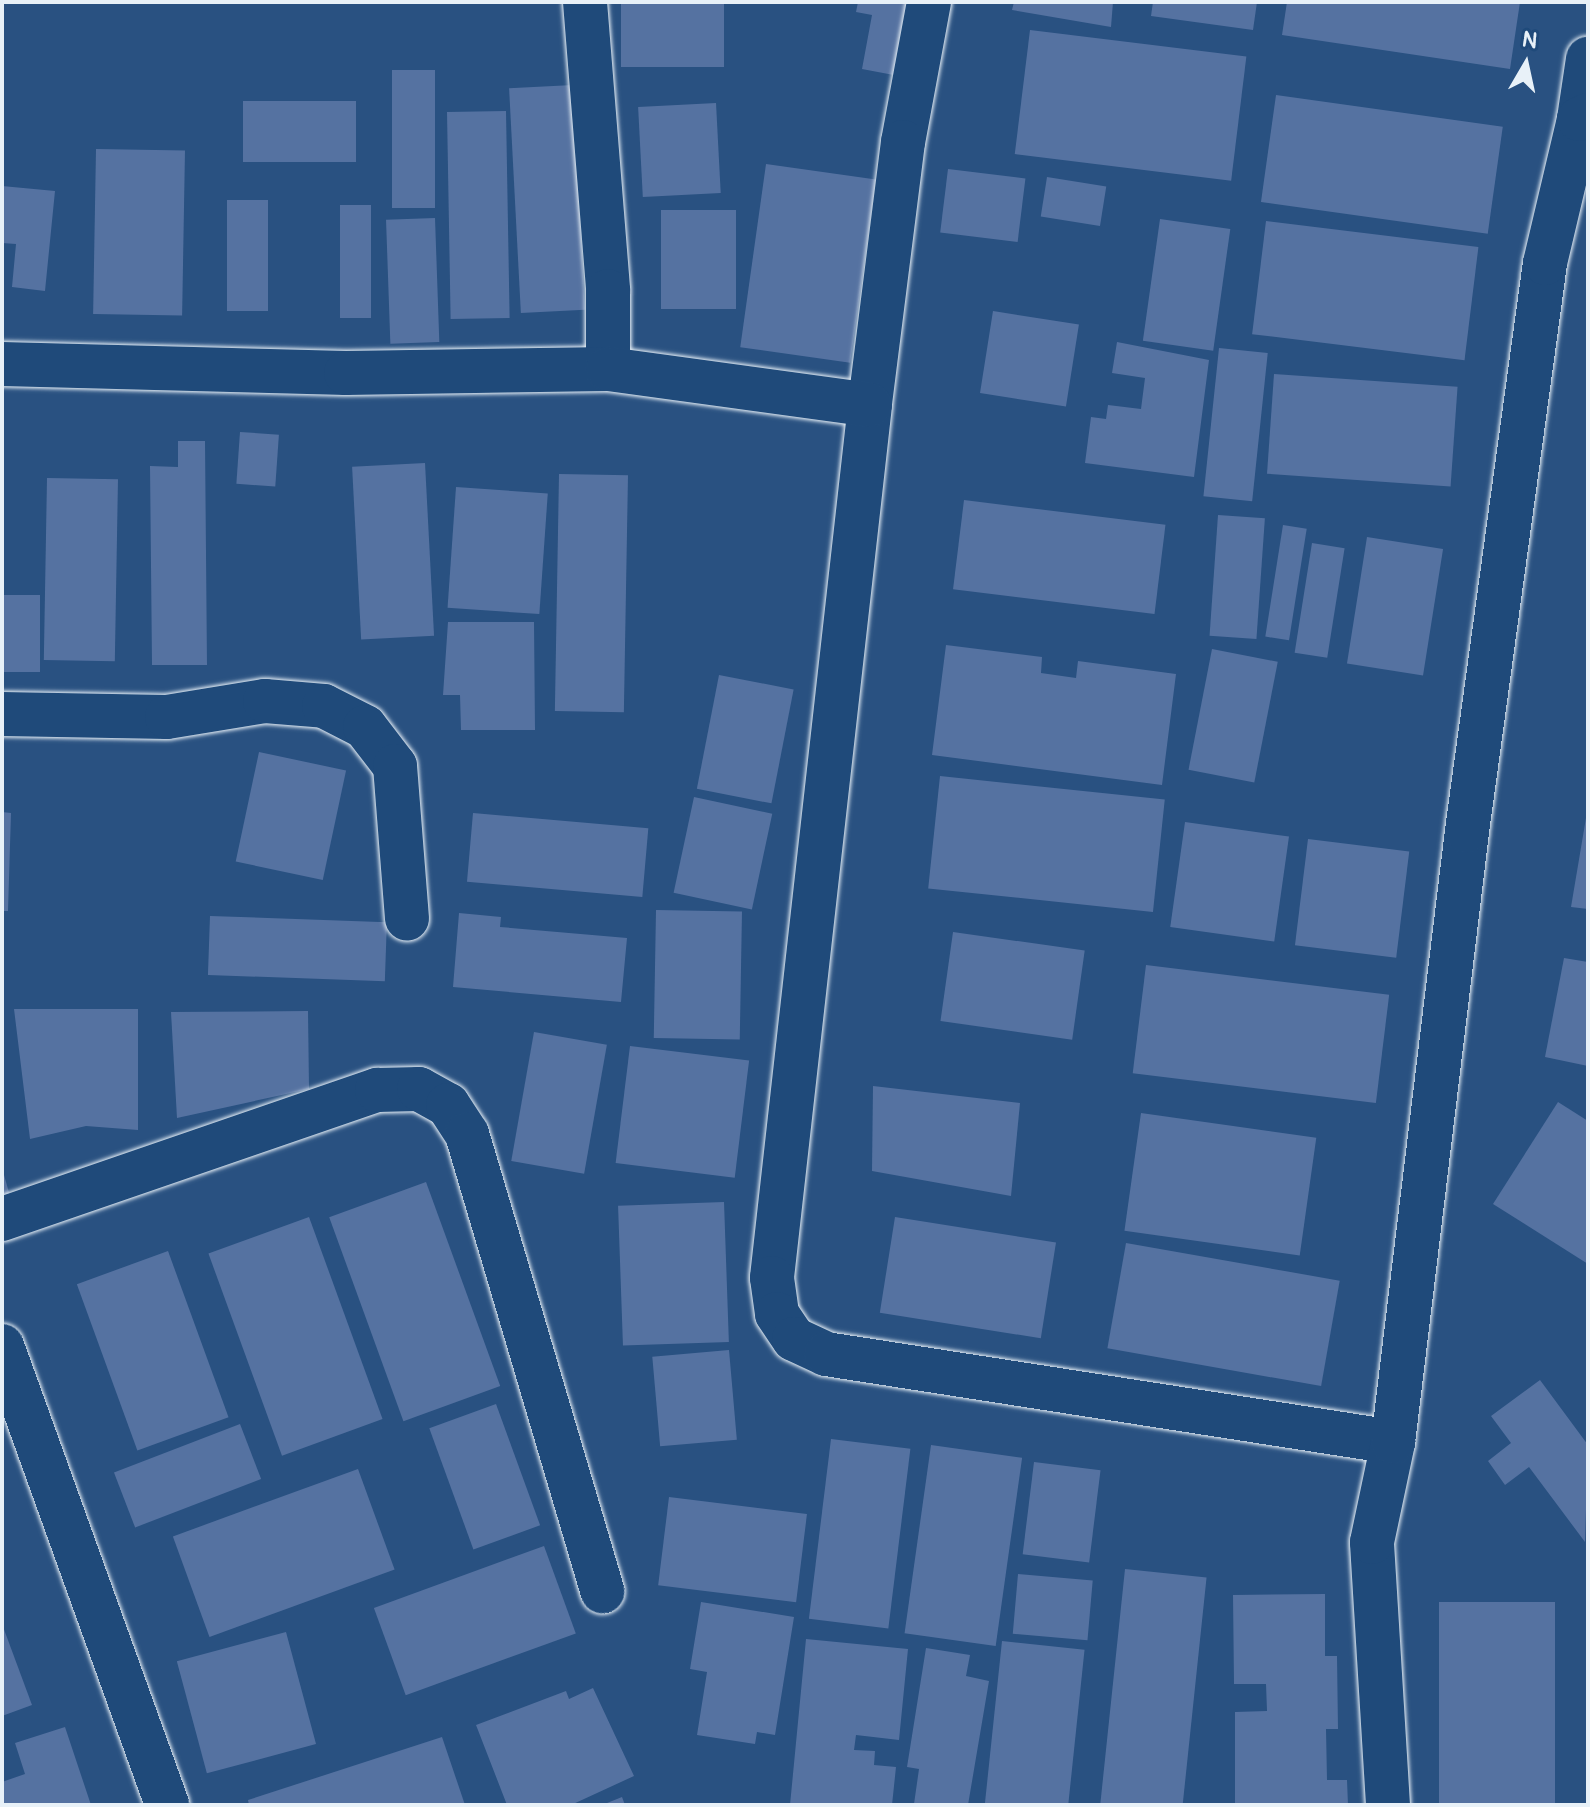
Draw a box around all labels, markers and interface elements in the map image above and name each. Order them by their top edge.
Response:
north arrow [1486,24,1566,104]
text: N [1520,25,1539,55]

